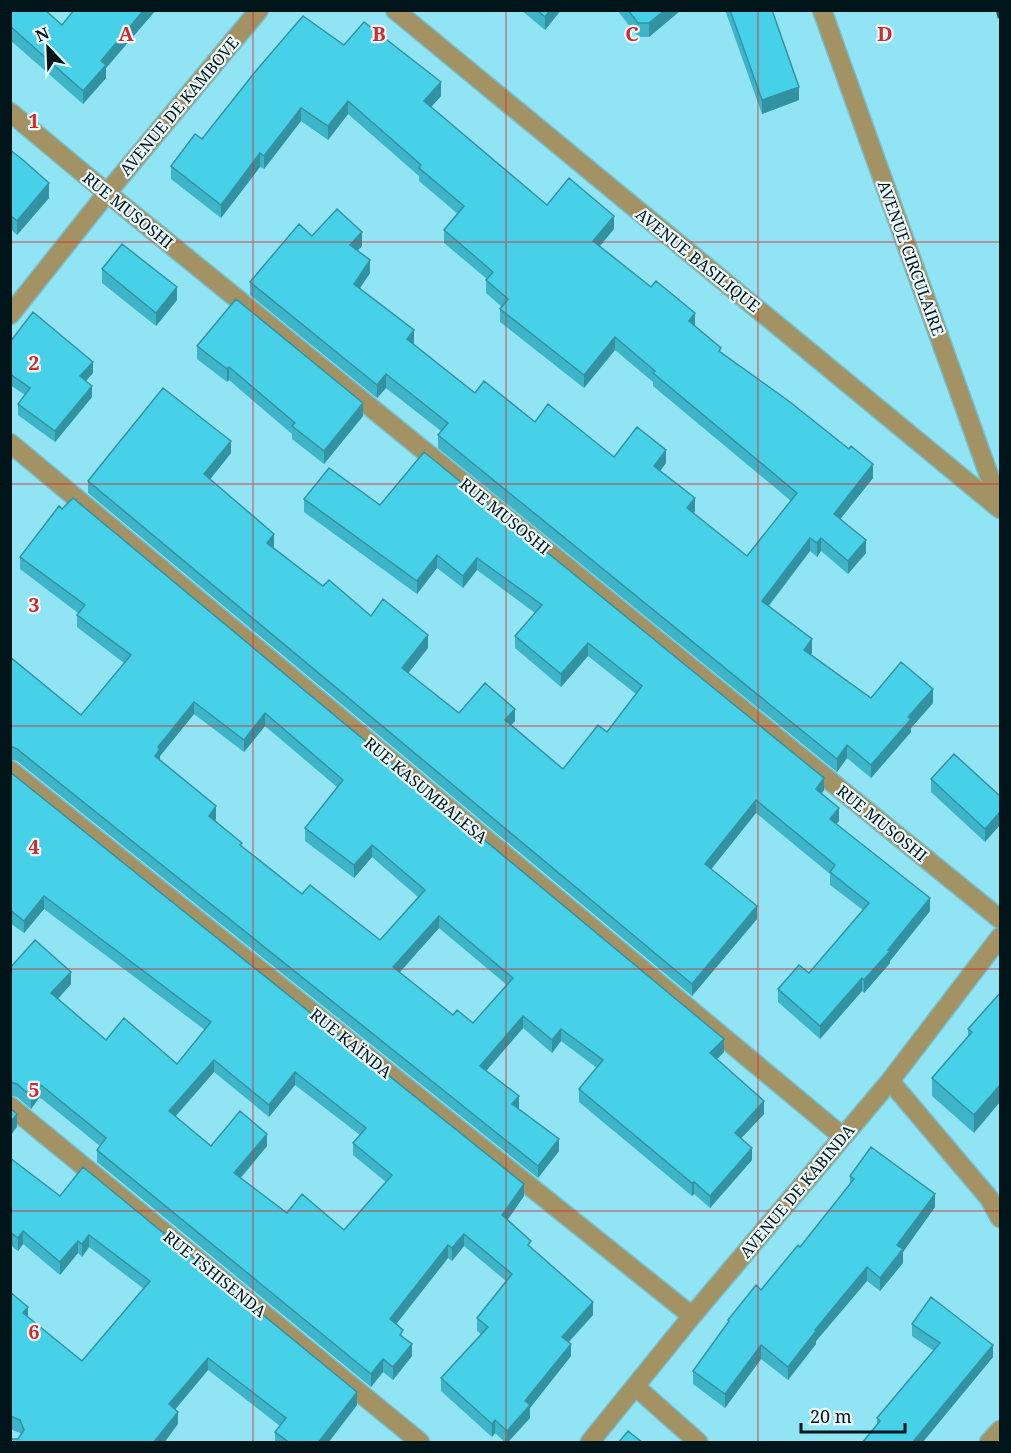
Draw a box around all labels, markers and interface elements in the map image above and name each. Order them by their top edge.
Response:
north arrow [18,18,78,78]
text: B [372,20,386,47]
text: C [625,20,639,47]
text: D [877,20,893,47]
text: N [32,21,53,47]
street label: AVENUE DE KAMBOVE [116,33,242,179]
text: 1 [28,107,40,134]
street label: RUE MUSOSHI [78,167,178,253]
street label: AVENUE CIRCULAIRE [873,177,949,339]
street label: AVENUE BASILIQUE [631,203,765,317]
text: 2 [28,349,40,376]
street label: RUE MUSOSHI [455,473,555,559]
text: 3 [28,591,40,618]
street label: RUE KASUMBALESA [360,732,493,849]
street label: RUE MUSOSHI [832,780,932,866]
text: 4 [28,833,40,860]
street label: RUE KAÏNDA [306,1003,397,1083]
text: 5 [28,1076,40,1103]
street label: AVENUE DE KABINDA [735,1119,860,1262]
street label: RUE TSHISENDA [159,1226,272,1323]
text: 6 [28,1318,40,1345]
scale bar [801,1396,904,1434]
text: 20 m [810,1404,852,1428]

